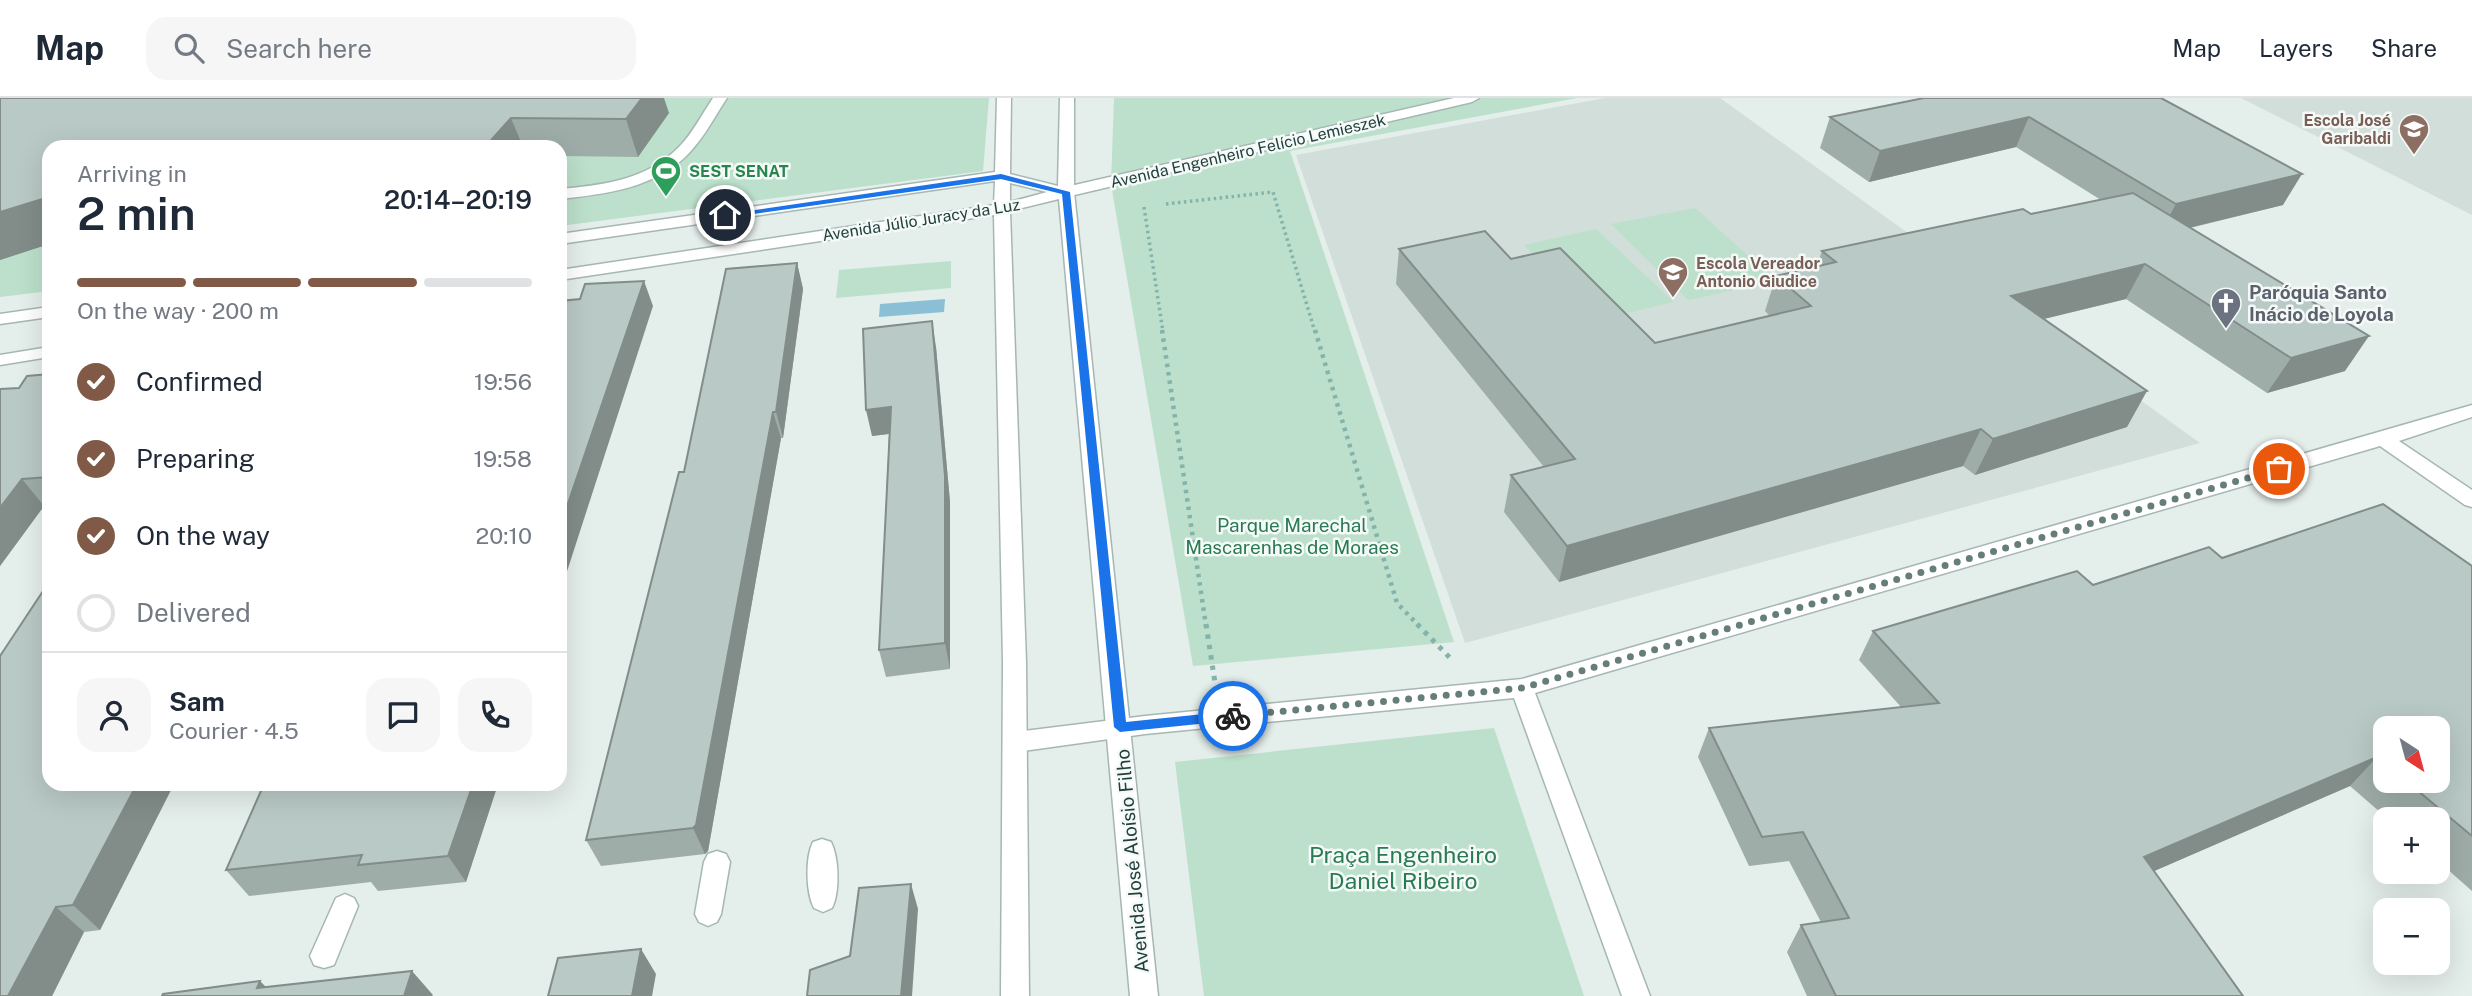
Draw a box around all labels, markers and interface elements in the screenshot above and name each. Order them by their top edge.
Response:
search box [146,17,636,80]
text: Map [35,29,104,67]
icon: search [170,29,208,67]
text: Search here [226,33,372,64]
text: Map [2172,34,2221,62]
text: Layers [2259,34,2333,62]
text: Share [2371,34,2437,62]
street label: Avenida Engenheiro Felício Lemieszek [1108,110,1388,192]
place label: Escola José Garibaldi [2303,111,2391,148]
school or university icon: Escola José Garibaldi [2397,112,2431,156]
sports icon: SEST SENAT [649,154,683,198]
text: Arriving in [77,160,187,187]
place label: SEST SENAT [689,162,789,181]
text: 20:14–20:19 [384,184,532,215]
pin [695,185,755,245]
text: 2 min [77,186,196,240]
street label: Avenida Júlio Juracy da Luz [821,195,1021,245]
icon: home [706,196,744,234]
place label: Escola Vereador Antonio Giudice [1696,254,1820,291]
school or university icon: Escola Vereador Antonio Giudice [1656,255,1690,299]
place label: Paróquia Santo Inácio de Loyola [2249,281,2394,325]
church icon: Paróquia Santo Inácio de Loyola [2209,286,2243,330]
text: On the way · 200 m [77,297,279,324]
icon: check [77,363,115,401]
text: Confirmed [136,366,263,397]
text: 19:56 [474,368,532,395]
pin [2249,439,2309,499]
icon: check [77,440,115,478]
text: Preparing [136,443,255,474]
text: 19:58 [473,445,532,472]
icon: bag [2260,450,2298,488]
park label: Parque Marechal Mascarenhas de Moraes [1185,514,1399,558]
icon: check [77,517,115,555]
text: On the way [136,520,270,551]
text: 20:10 [476,522,532,549]
text: Delivered [136,597,251,628]
button: person [77,678,151,752]
button: chat [366,678,440,752]
button: phone [458,678,532,752]
courier [1198,681,1268,751]
text: Sam [169,686,225,717]
icon: bike [1214,697,1252,735]
north arrow [2373,716,2450,793]
map controls [2373,716,2450,975]
text: Courier · 4.5 [169,717,299,744]
street label: Avenida José Aloísio Filho [1111,748,1153,974]
button: + [2373,807,2450,884]
park label: Praça Engenheiro Daniel Ribeiro [1309,841,1497,894]
button: − [2373,898,2450,975]

